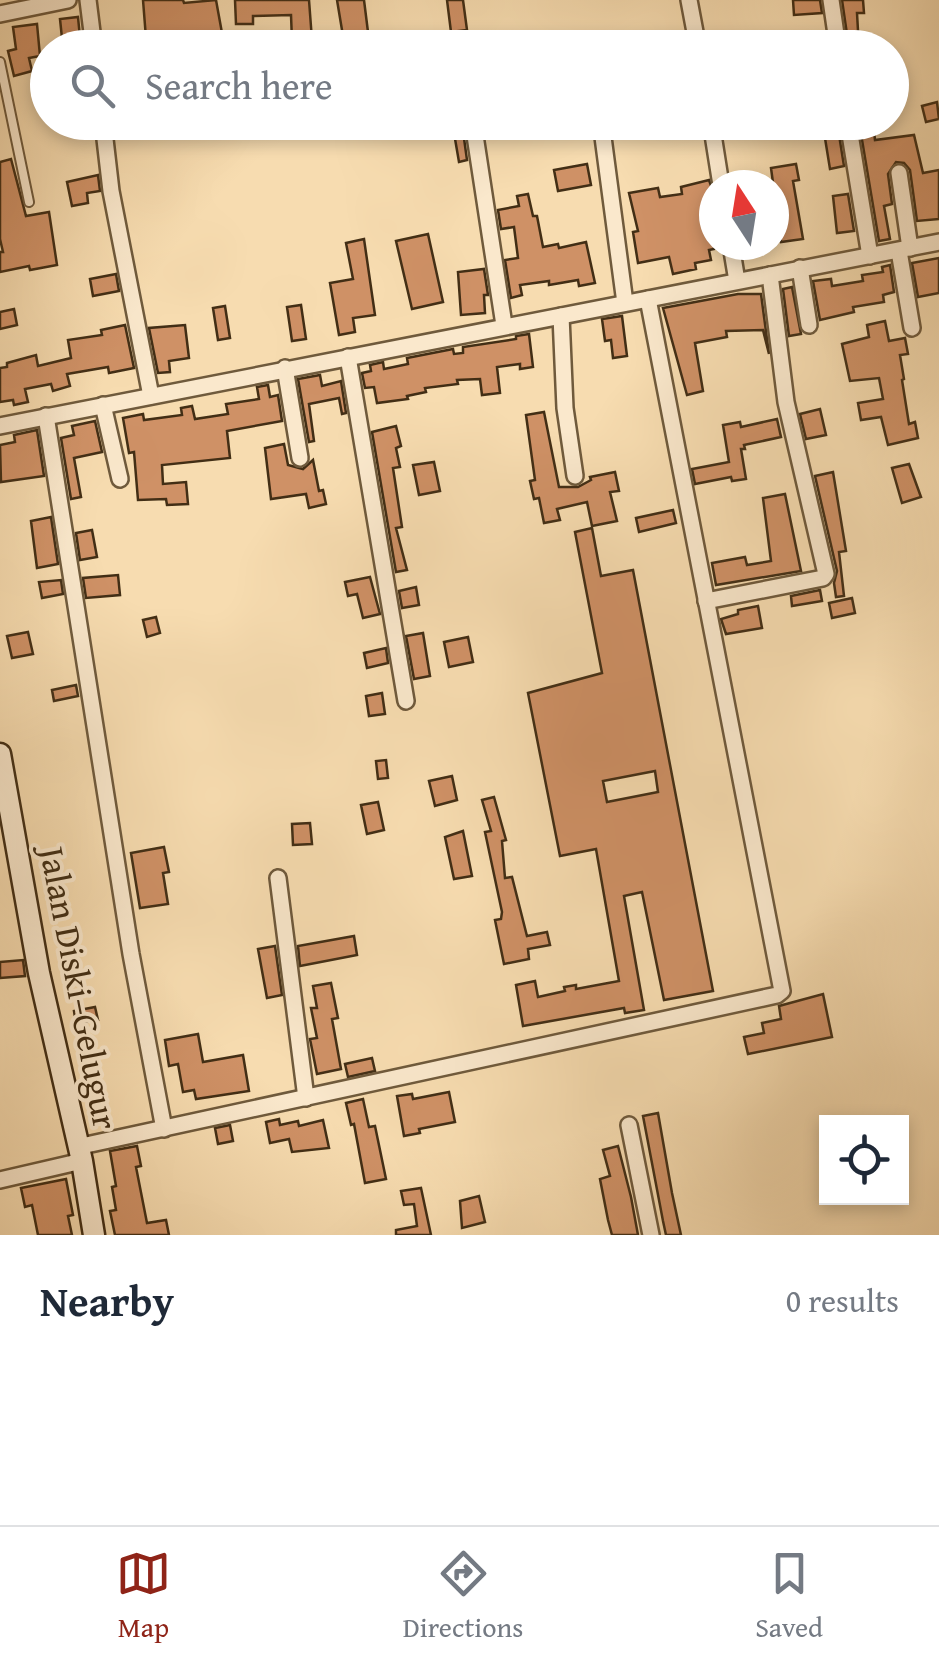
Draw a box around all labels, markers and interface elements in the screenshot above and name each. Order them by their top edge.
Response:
search box [30,30,909,140]
text: Search here [145,57,333,113]
icon: search [65,58,120,113]
north arrow [699,170,789,260]
street label: Jalan Diski–Gelugur [26,838,132,1134]
map controls [819,1115,909,1205]
button: locate [819,1115,909,1205]
text: Nearby [40,1270,174,1331]
text: 0 results [786,1277,899,1324]
tab: Map [116,1546,171,1647]
tab: Directions [403,1546,523,1647]
tab: Saved [755,1546,823,1647]

